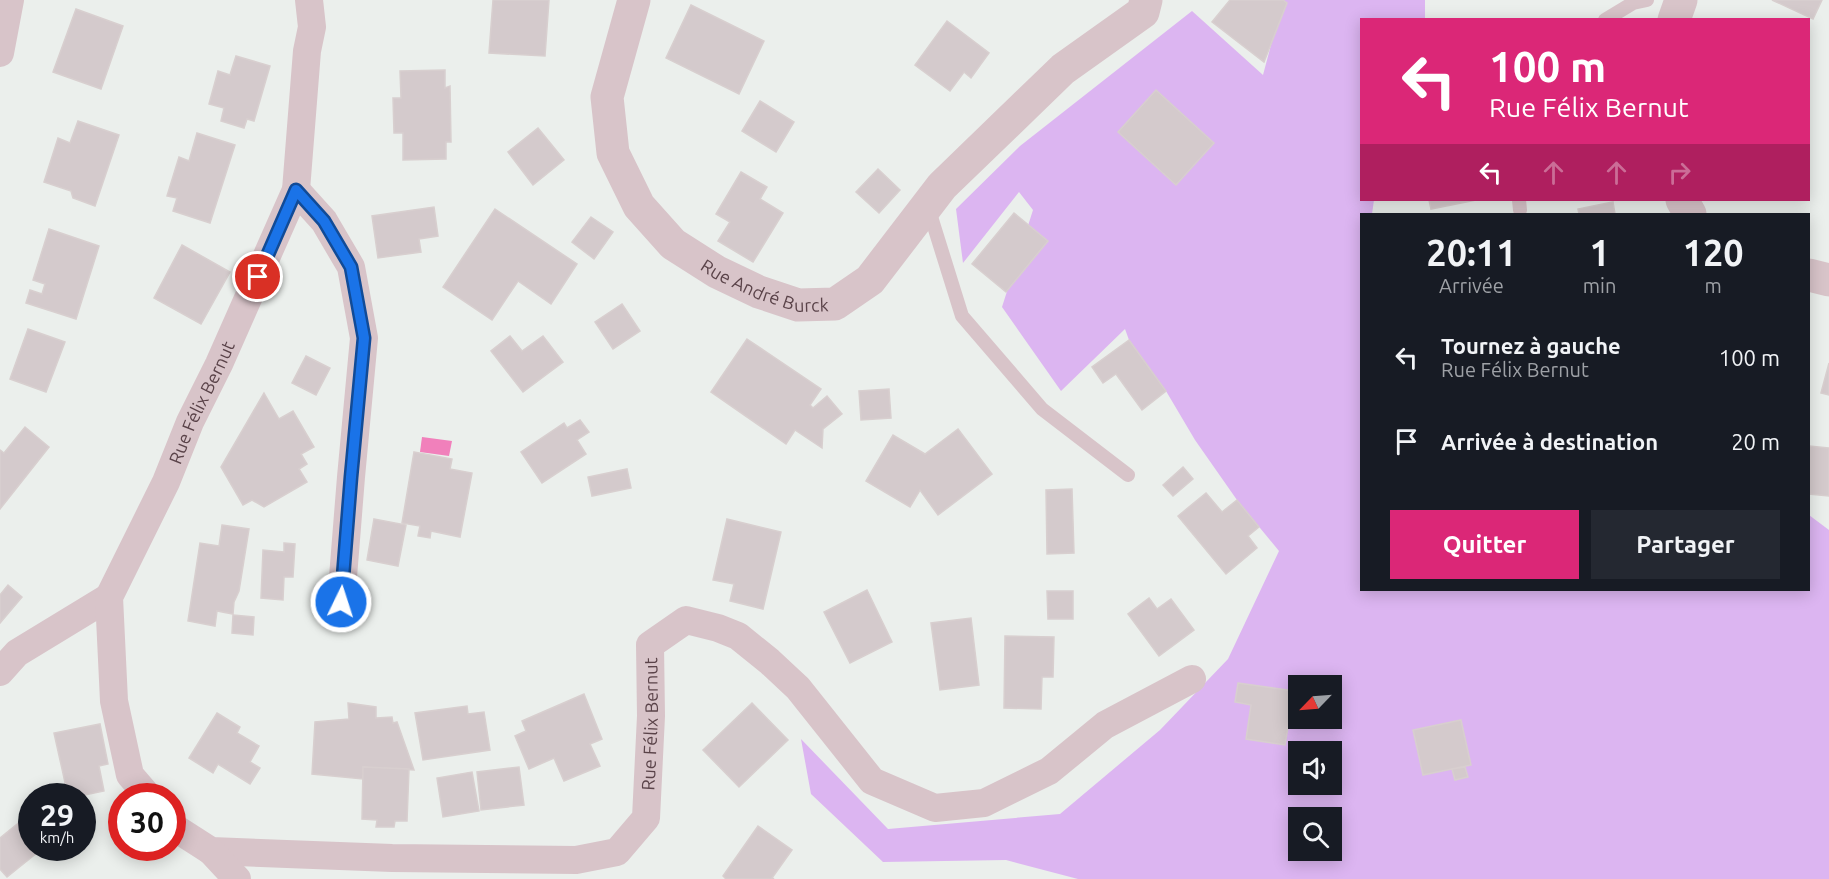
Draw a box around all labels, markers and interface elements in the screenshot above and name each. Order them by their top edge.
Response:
icon: left [1390,42,1468,120]
text: 100 m [1489,43,1606,90]
text: Rue Félix Bernut [1489,92,1689,122]
icon: left [1474,156,1507,189]
icon: ahead [1537,156,1570,189]
icon: ahead [1600,156,1633,189]
icon: right [1663,156,1696,189]
text: 20:11 [1426,232,1516,273]
text: 1 [1589,232,1610,273]
text: 120 [1683,232,1744,273]
pin [232,251,283,302]
street label: Rue André Burck [698,255,829,315]
icon: arrive [241,260,274,293]
text: Arrivée [1439,274,1504,297]
text: min [1583,274,1616,297]
text: m [1705,274,1722,297]
text: Tournez à gauche [1441,333,1621,358]
street label: Rue Félix Bernut [164,338,238,467]
icon: left [1390,341,1423,374]
text: 100 m [1719,345,1780,370]
text: Rue Félix Bernut [1441,358,1589,381]
icon: arrive [1390,425,1423,458]
text: Arrivée à destination [1441,429,1658,454]
text: 20 m [1731,429,1780,454]
button: Quitter [1390,510,1579,579]
button: Partager [1591,510,1780,579]
position arrow [309,570,373,634]
street label: Rue Félix Bernut [637,657,661,791]
north arrow [1288,675,1342,729]
map controls [1288,675,1342,861]
button: sound [1288,741,1342,795]
speed limit sign: 30 [108,783,186,861]
text: 29 [40,798,74,832]
button: search [1288,807,1342,861]
text: km/h [40,829,74,846]

